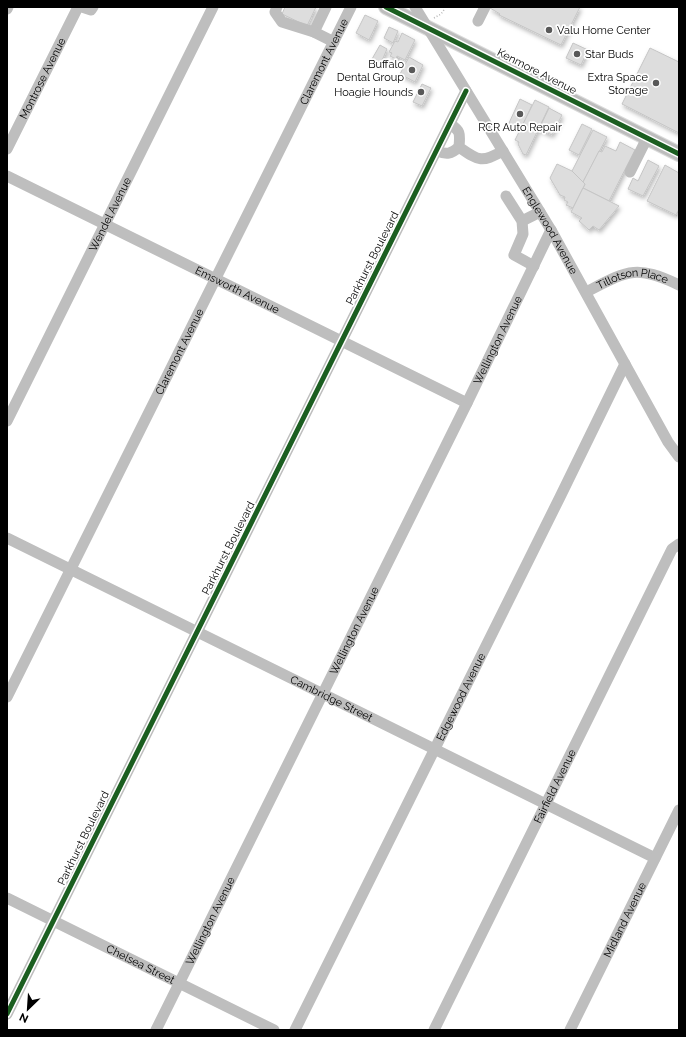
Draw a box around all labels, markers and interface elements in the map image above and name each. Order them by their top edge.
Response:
street label: Claremont Avenue [297,16,351,107]
place label: Valu Home Center [557,24,651,37]
marker: Valu Home Center [544,25,554,35]
street label: Montrose Avenue [17,35,69,121]
street label: Kenmore Avenue [495,46,579,97]
place label: Star Buds [585,48,634,61]
marker: Star Buds [572,49,582,59]
place label: Buffalo Dental Group [337,58,404,84]
marker: Buffalo Dental Group [407,65,417,75]
place label: Extra Space Storage [588,71,649,97]
marker: Extra Space Storage [651,78,661,88]
place label: Hoagie Hounds [334,86,413,99]
marker: Hoagie Hounds [416,87,426,97]
marker: RCR Auto Repair [515,109,525,119]
place label: RCR Auto Repair [478,121,562,134]
street label: Wendel Avenue [87,175,134,253]
street label: Englewood Avenue [519,184,580,277]
street label: Parkhurst Boulevard [343,209,402,307]
street label: Emsworth Avenue [193,264,282,317]
street label: Tillotson Place [595,266,671,292]
street label: Wellington Avenue [471,293,525,386]
street label: Claremont Avenue [153,306,207,397]
street label: Parkhurst Boulevard [199,499,258,597]
street label: Wellington Avenue [327,584,382,677]
street label: Edgewood Avenue [434,651,489,743]
street label: Cambridge Street [288,673,375,725]
street label: Fairfield Avenue [531,747,579,826]
street label: Parkhurst Boulevard [55,789,112,887]
street label: Wellington Avenue [183,874,238,967]
street label: Midland Avenue [601,880,649,960]
street label: Chelsea Street [104,942,177,987]
north arrow [8,989,48,1029]
text: N [17,1010,31,1025]

